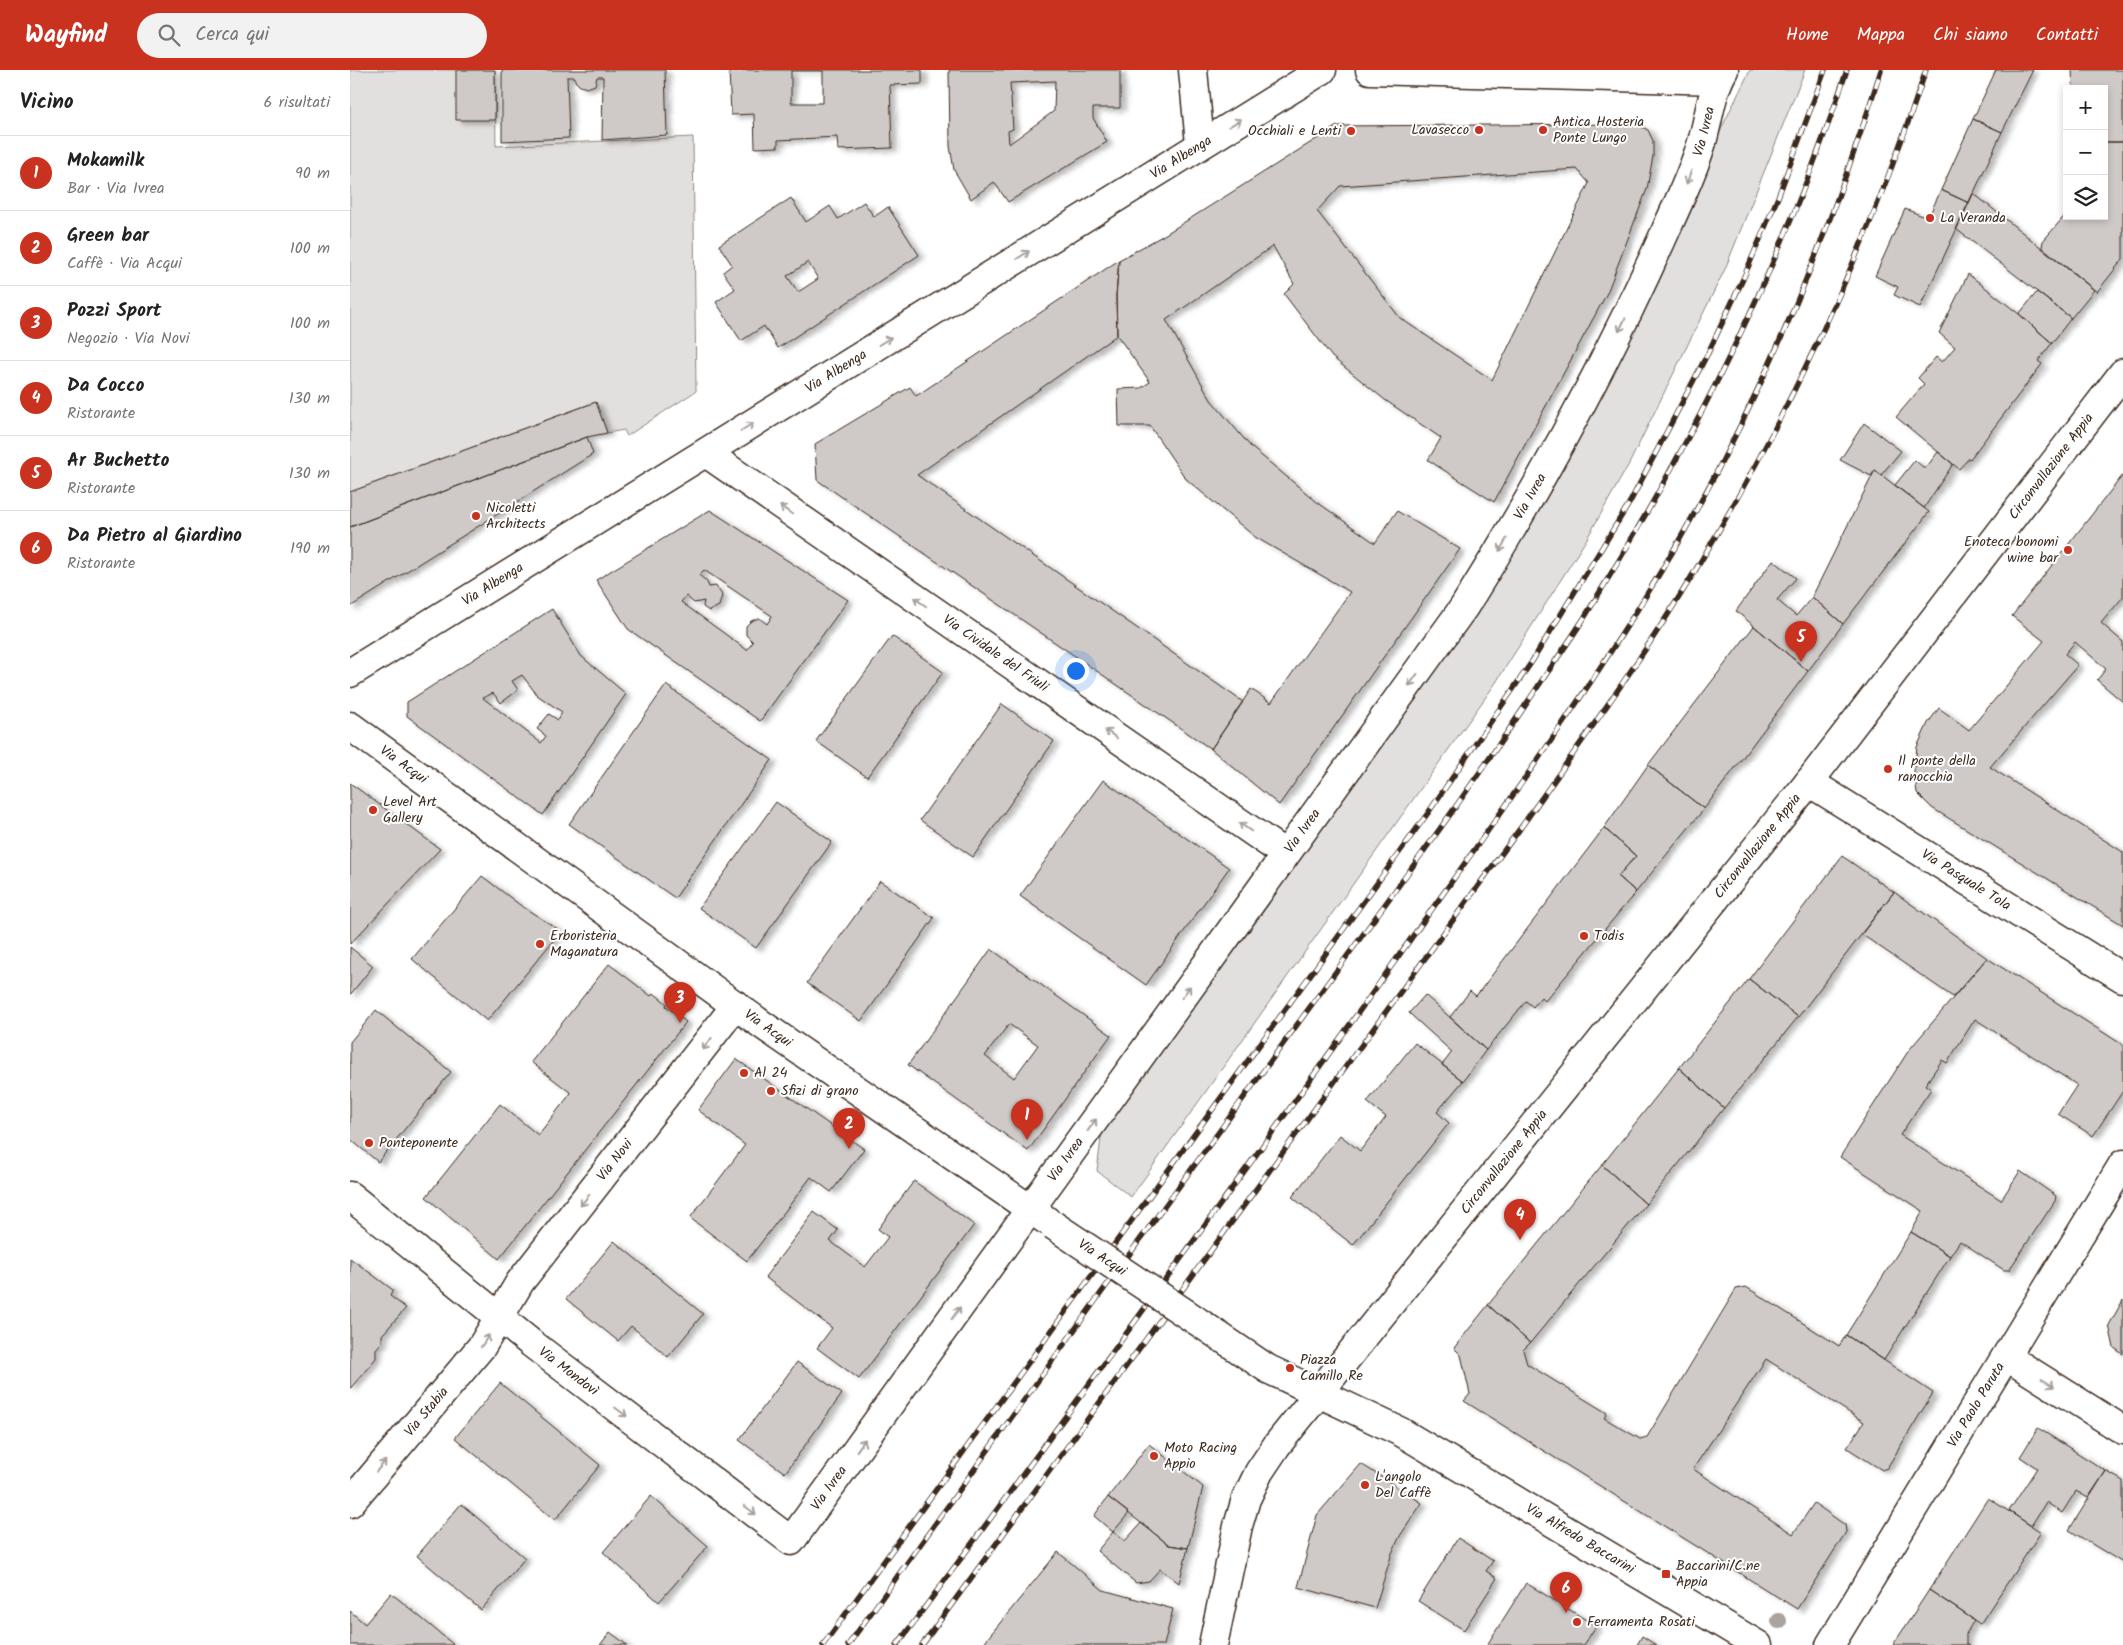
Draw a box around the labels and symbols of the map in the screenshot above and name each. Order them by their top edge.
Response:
street label: Via Ivrea [1687,105,1721,160]
place label: Antica Hosteria Ponte Lungo [1553,111,1644,149]
one-way arrow [1228,118,1242,128]
place label: Lavasecco [1411,119,1469,141]
place label: Occhiali e Lenti [1248,120,1342,142]
marker: Lavasecco [1473,124,1485,136]
marker: Antica Hosteria Ponte Lungo [1537,124,1549,136]
marker: Occhiali e Lenti [1345,125,1357,137]
street label: Via Albenga [1146,130,1216,185]
one-way arrow [1684,169,1693,184]
place label: La Veranda [1940,207,2006,229]
marker: La Veranda [1924,212,1936,224]
one-way arrow [1015,250,1029,260]
one-way arrow [1617,317,1626,332]
one-way arrow [877,336,891,346]
street label: Via Albenga [801,344,871,399]
street label: Circonvallazione Appia [2003,408,2099,525]
one-way arrow [740,422,754,432]
street label: Via Ivrea [1508,469,1552,524]
place label: Nicoletti Architects [486,497,546,535]
one-way arrow [779,505,793,515]
marker: Nicoletti Architects [470,510,482,522]
place label: Enoteca bonomi wine bar [1964,531,2059,569]
one-way arrow [1497,537,1507,551]
marker: Enoteca bonomi wine bar [2062,544,2074,556]
street label: Via Albenga [458,557,528,612]
one-way arrow [913,597,927,607]
street label: Via Cividale del Friuli [938,609,1053,698]
pin: 5 [1785,621,1817,662]
your location [1063,658,1089,684]
one-way arrow [1408,673,1418,687]
one-way arrow [1104,729,1118,739]
street label: Via Acqui [375,740,432,790]
place label: Il ponte della ranocchia [1898,750,1976,788]
marker: Il ponte della ranocchia [1882,763,1894,775]
street label: Circonvallazione Appia [1708,789,1807,904]
place label: Level Art Gallery [383,791,437,829]
marker: Level Art Gallery [367,804,379,816]
street label: Via Ivrea [1279,804,1326,858]
one-way arrow [1238,822,1252,832]
street label: Via Pasquale Tola [1917,844,2015,916]
place label: Erboristeria Maganatura [550,925,618,963]
place label: Todis [1594,925,1624,947]
marker: Todis [1578,930,1590,942]
marker: Erboristeria Maganatura [534,938,546,950]
pin: 3 [664,982,696,1023]
one-way arrow [1181,985,1191,999]
street label: Via Acqui [739,1004,797,1054]
one-way arrow [701,1037,712,1050]
place label: Al 24 [754,1062,788,1084]
marker: Al 24 [738,1067,750,1079]
place label: Sfizi di grano [781,1080,859,1102]
marker: Sfizi di grano [765,1085,777,1097]
pin: 1 [1011,1099,1043,1140]
street label: Circonvallazione Appia [1455,1105,1553,1219]
pin: 2 [833,1108,865,1149]
one-way arrow [1087,1118,1097,1132]
place label: Ponteponente [379,1132,459,1154]
street label: Via Ivrea [1042,1133,1090,1187]
street label: Via Novi [592,1134,639,1186]
marker: Ponteponente [363,1137,375,1149]
one-way arrow [580,1193,591,1206]
pin: 4 [1504,1199,1536,1240]
street label: Via Acqui [1073,1233,1131,1282]
one-way arrow [951,1306,961,1320]
one-way arrow [480,1334,490,1348]
street label: Via Mondovì [534,1341,603,1402]
place label: Piazza Camillo Re [1300,1349,1363,1387]
street label: Via Paolo Paruta [1942,1358,2011,1452]
marker: Piazza Camillo Re [1284,1362,1296,1374]
one-way arrow [2041,1378,2055,1388]
street label: Via Stabia [399,1382,454,1442]
one-way arrow [614,1406,627,1417]
place label: Moto Racing Appio [1164,1437,1237,1475]
one-way arrow [855,1439,866,1452]
marker: Moto Racing Appio [1148,1450,1160,1462]
one-way arrow [376,1460,387,1473]
street label: Via Ivrea [805,1461,853,1515]
place label: L'angolo Del Caffè [1375,1466,1431,1504]
marker: L'angolo Del Caffè [1359,1479,1371,1491]
street label: Via Alfredo Baccarini [1521,1498,1639,1580]
one-way arrow [743,1505,757,1515]
place label: Baccarini/C.ne Appia [1676,1555,1760,1593]
marker: Baccarini/C.ne Appia [1660,1568,1672,1580]
pin: 6 [1550,1572,1582,1613]
place label: Ferramenta Rosati [1587,1611,1695,1633]
marker: Ferramenta Rosati [1571,1616,1583,1628]

